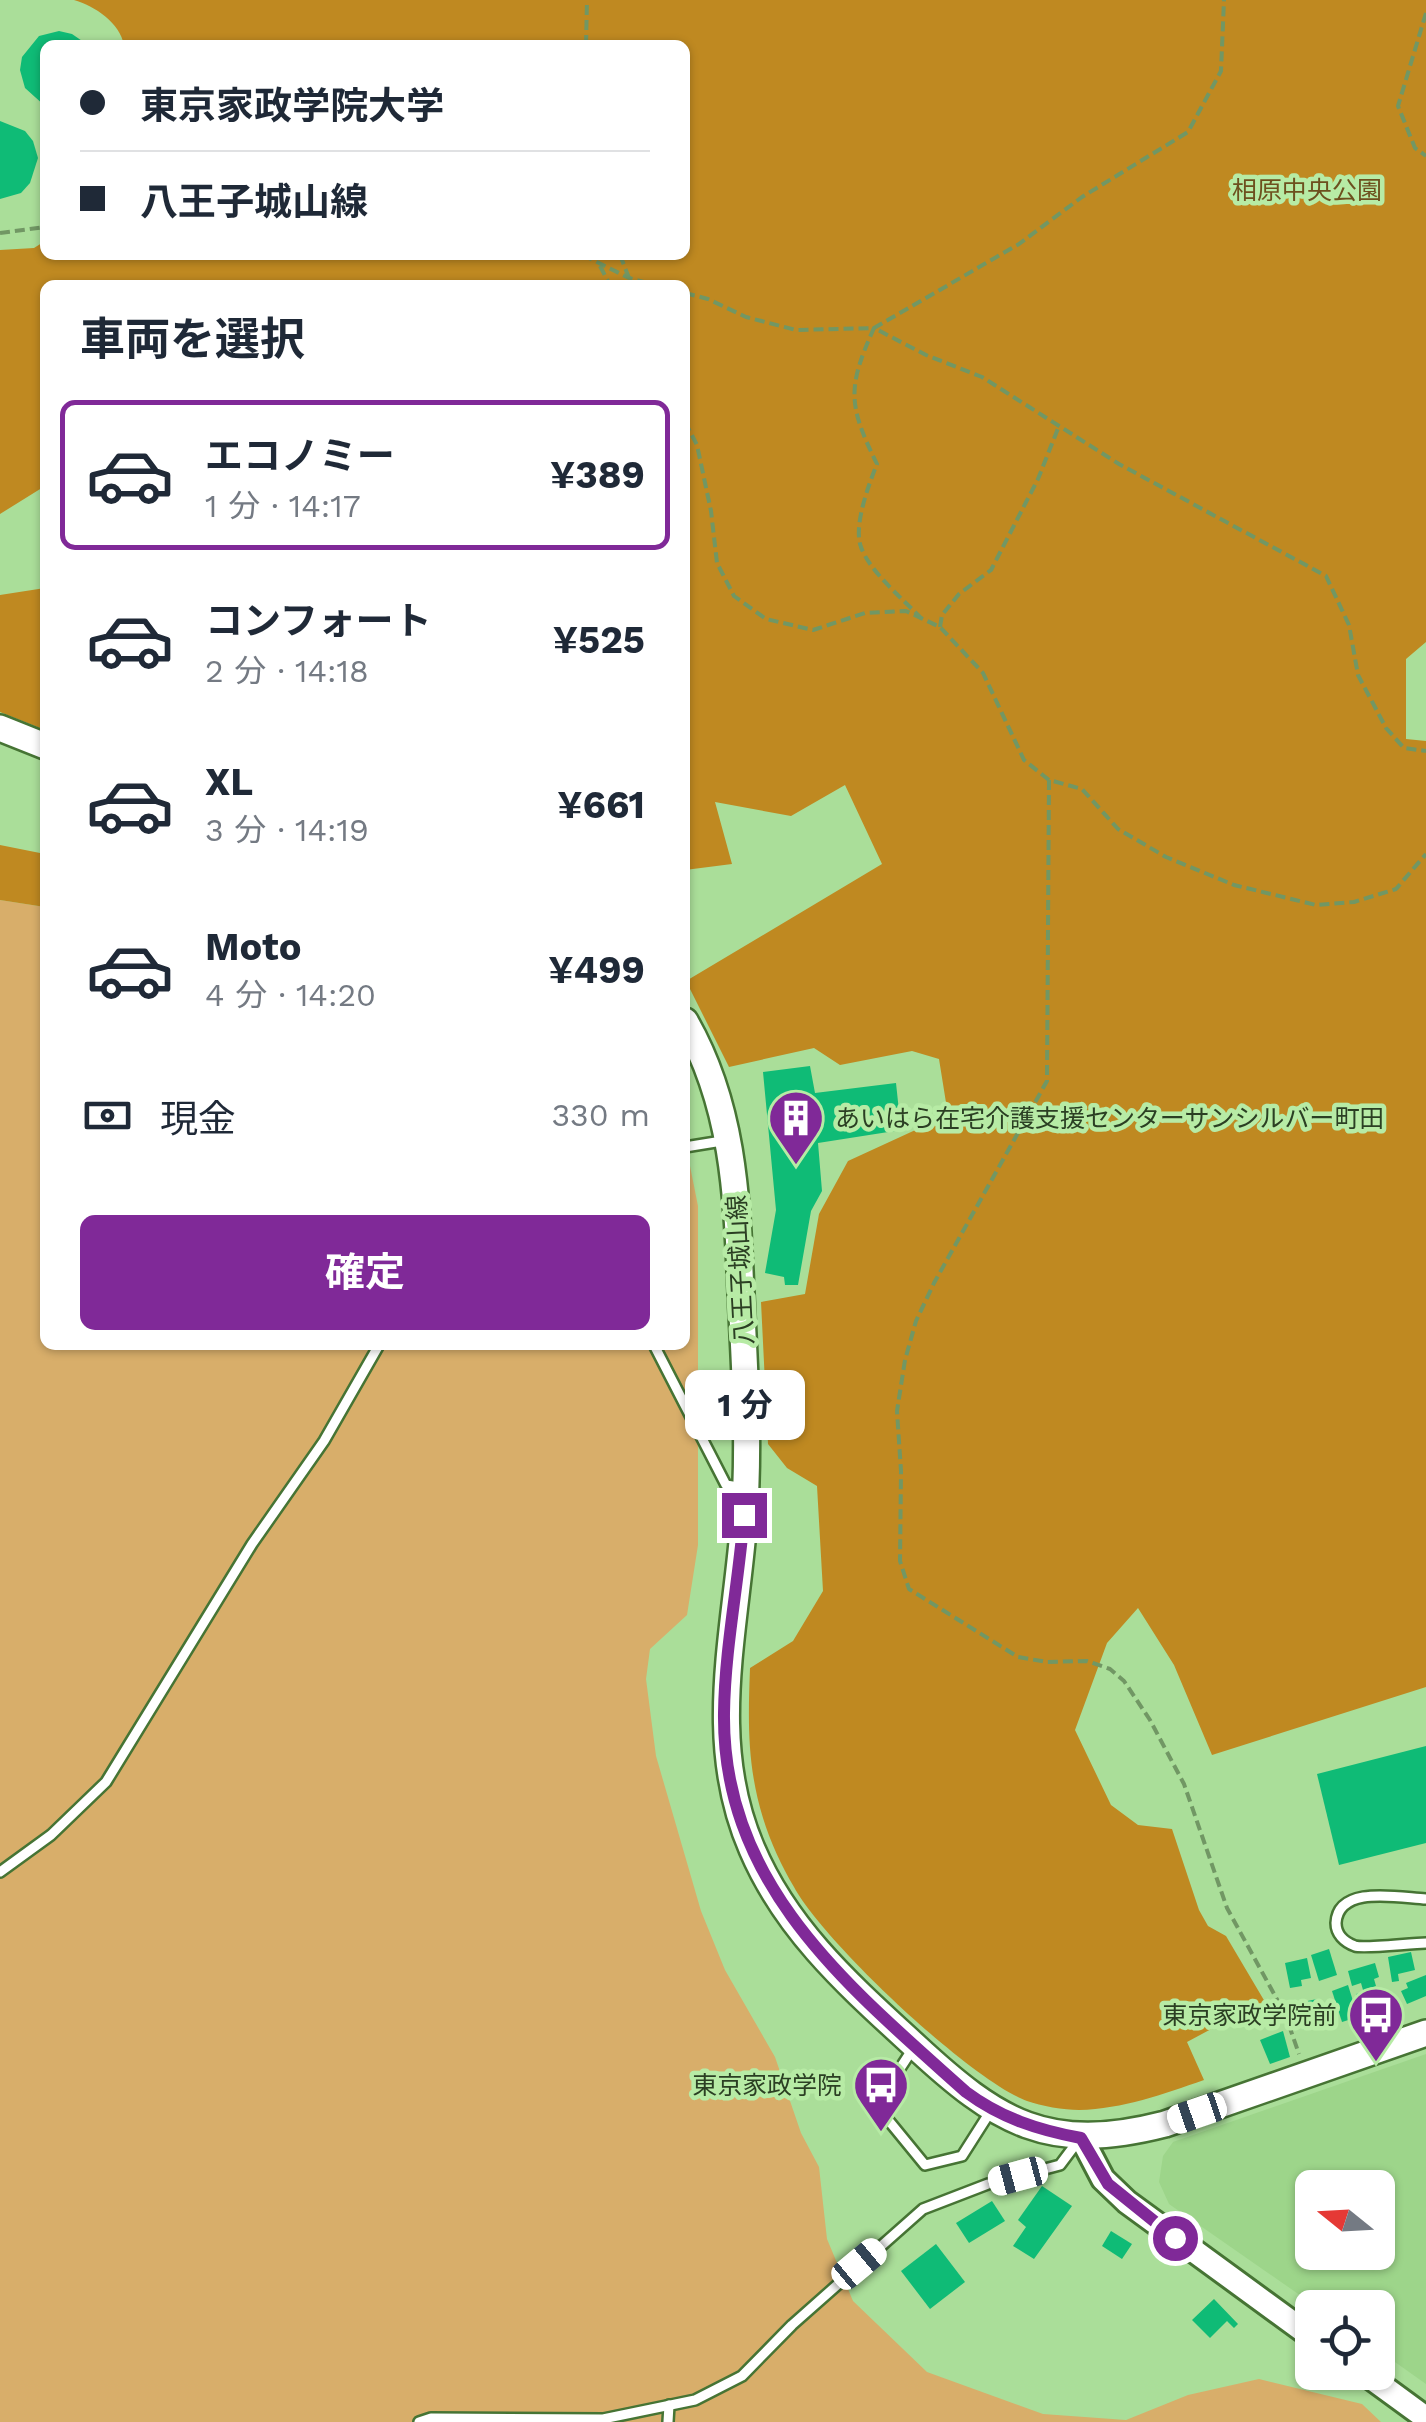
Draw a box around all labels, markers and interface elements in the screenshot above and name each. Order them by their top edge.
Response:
text: 東京家政学院大学 [140,84,444,128]
park label: 相原中央公園 [1232,176,1382,205]
text: 八王子城山線 [140,180,368,224]
text: 車両を選択 [80,313,305,366]
icon: car [85,430,175,520]
text: エコノミー [205,434,395,478]
text: ¥389 [550,453,645,497]
text: 1 分 · 14:17 [205,487,361,525]
icon: car [85,595,175,685]
text: コンフォート [205,599,432,643]
text: ¥525 [553,618,645,662]
text: 2 分 · 14:18 [205,652,369,690]
icon: car [85,760,175,850]
text: XL [205,760,253,804]
text: ¥661 [557,783,645,827]
text: 3 分 · 14:19 [205,811,369,849]
icon: car [85,925,175,1015]
text: Moto [205,925,301,969]
text: ¥499 [548,948,645,992]
text: 4 分 · 14:20 [205,976,376,1014]
icon: cash [80,1088,135,1143]
building icon: あいはら在宅介護支援センターサンシルバー町田 [766,1088,826,1167]
text: 330 m [551,1096,650,1134]
text: 現金 [160,1097,236,1141]
place label: あいはら在宅介護支援センターサンシルバー町田 [835,1104,1385,1133]
street label: 八王子城山線 [722,1194,759,1346]
button: 確定 [80,1215,650,1330]
callout: 1 分 [684,1370,804,1440]
text: 1 分 [718,1386,772,1424]
route end [722,1493,767,1538]
bus stop icon: 東京家政学院前 [1346,1985,1406,2064]
place label: 東京家政学院前 [1162,2001,1337,2030]
bus stop icon: 東京家政学院 [851,2055,911,2134]
place label: 東京家政学院 [692,2071,842,2100]
car [1164,2089,1230,2137]
car [985,2154,1051,2198]
north arrow [1295,2170,1395,2270]
map controls [1295,2170,1395,2390]
route start [1153,2216,1198,2261]
car [826,2233,892,2295]
button: locate [1295,2290,1395,2390]

